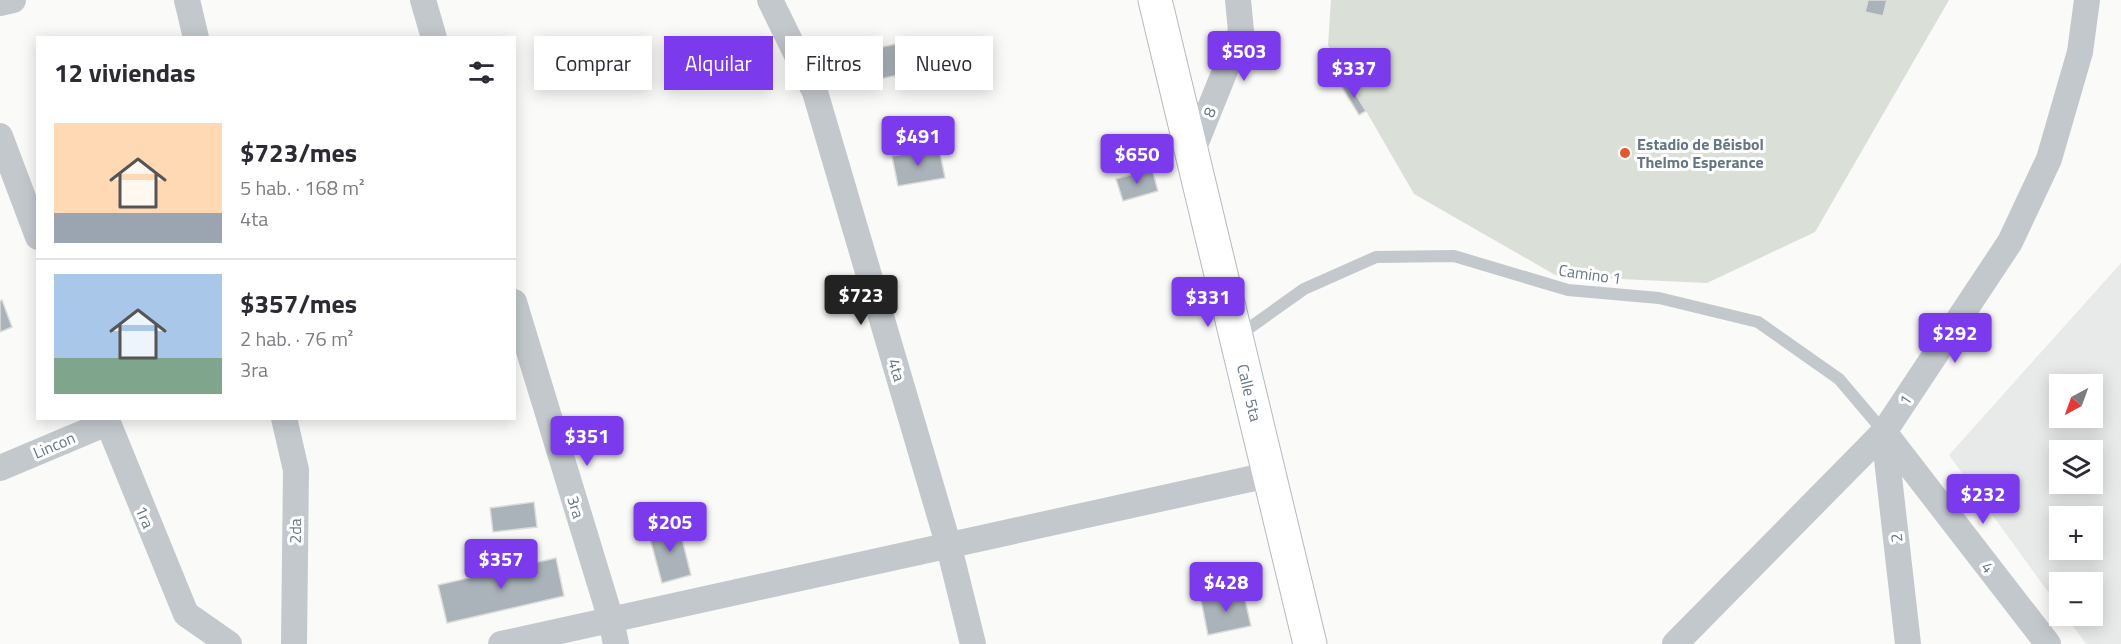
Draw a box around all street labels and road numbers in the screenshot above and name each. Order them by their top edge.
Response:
street label: 8 [1196,103,1222,121]
street label: Camino 1 [1557,258,1623,290]
street label: 4ta [882,356,912,384]
street label: Calle 5ta [1231,362,1268,424]
street label: 1 [1893,390,1917,410]
street label: Lincon [29,425,79,465]
street label: 3ra [561,493,591,521]
street label: 1ra [130,502,160,532]
street label: 2da [283,518,307,544]
street label: 2 [1884,532,1908,544]
street label: 4 [1976,556,2000,578]

